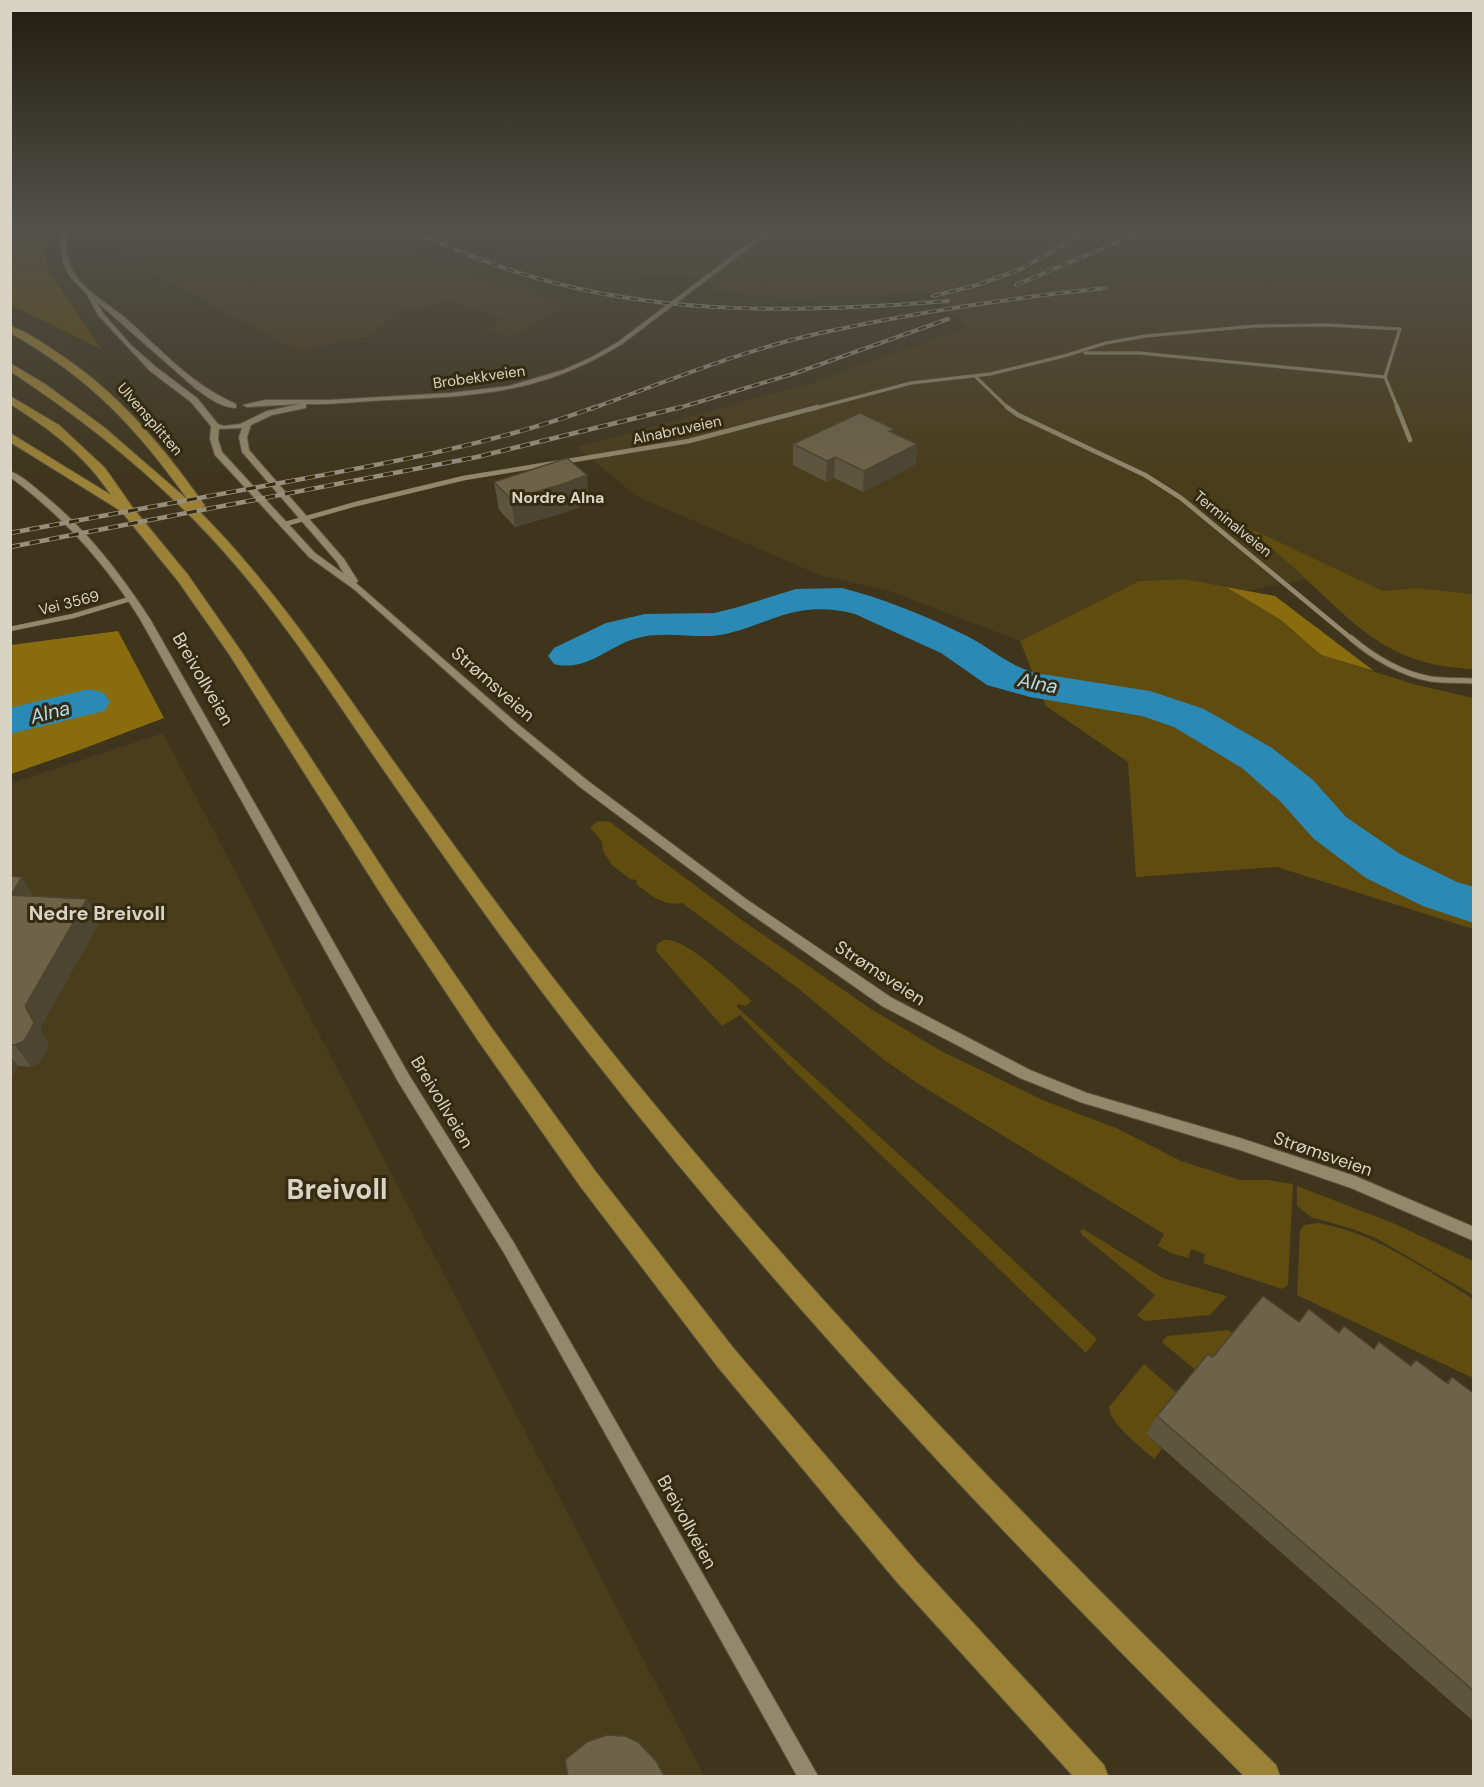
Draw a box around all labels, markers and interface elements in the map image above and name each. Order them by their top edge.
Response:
street label: Brobekkveien [432,361,526,393]
street label: Ulvensplitten [113,378,187,460]
street label: Alnabruveien [631,411,723,449]
street label: Terminalveien [1190,486,1276,562]
district label: Nordre Alna [512,487,605,508]
street label: Vei 3569 [37,586,101,620]
street label: Breivollveien [167,628,239,730]
street label: Strømsveien [446,641,540,727]
water label: Alna [1015,666,1060,700]
water label: Alna [26,695,73,730]
district label: Nedre Breivoll [29,900,165,926]
street label: Strømsveien [830,935,930,1011]
street label: Breivollveien [405,1051,479,1153]
street label: Strømsveien [1270,1126,1376,1182]
district label: Breivoll [287,1171,387,1208]
street label: Breivollveien [651,1471,723,1573]

